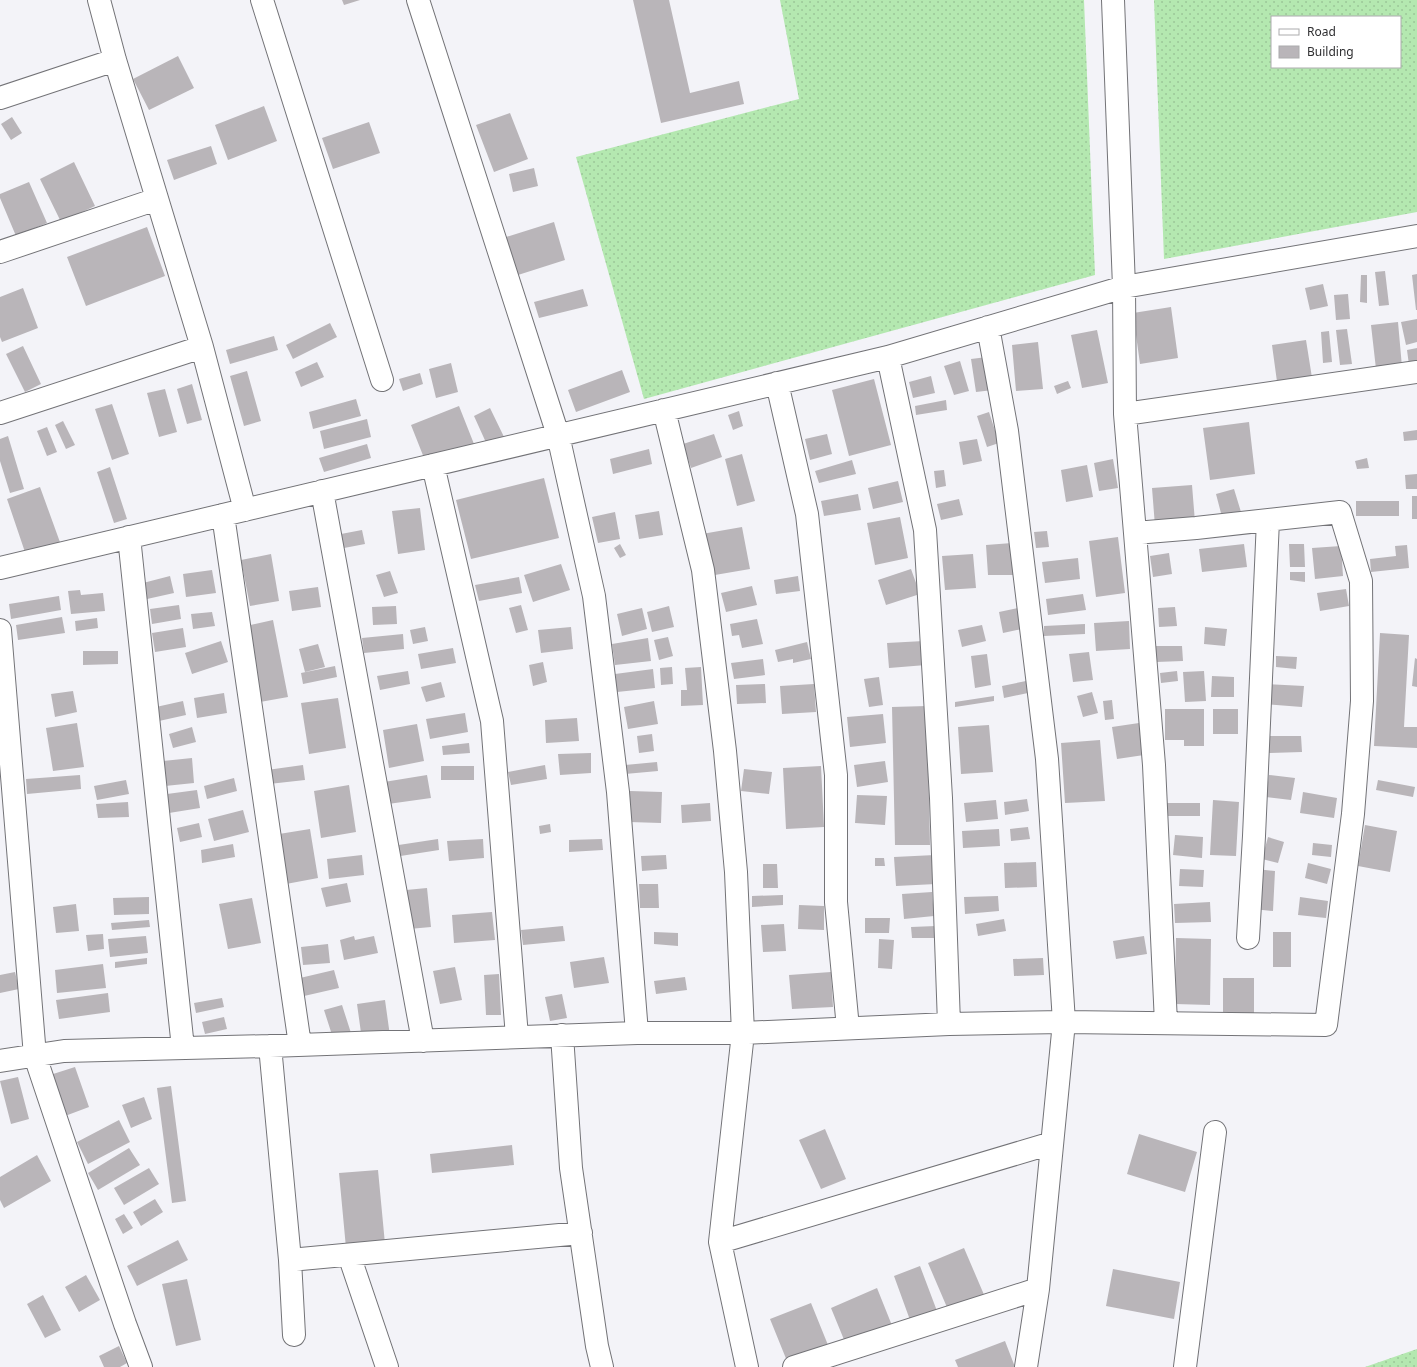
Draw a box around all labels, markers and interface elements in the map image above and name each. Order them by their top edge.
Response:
legend [1271,16,1401,68]
text: Road [1307,23,1336,40]
text: Building [1307,43,1354,60]

